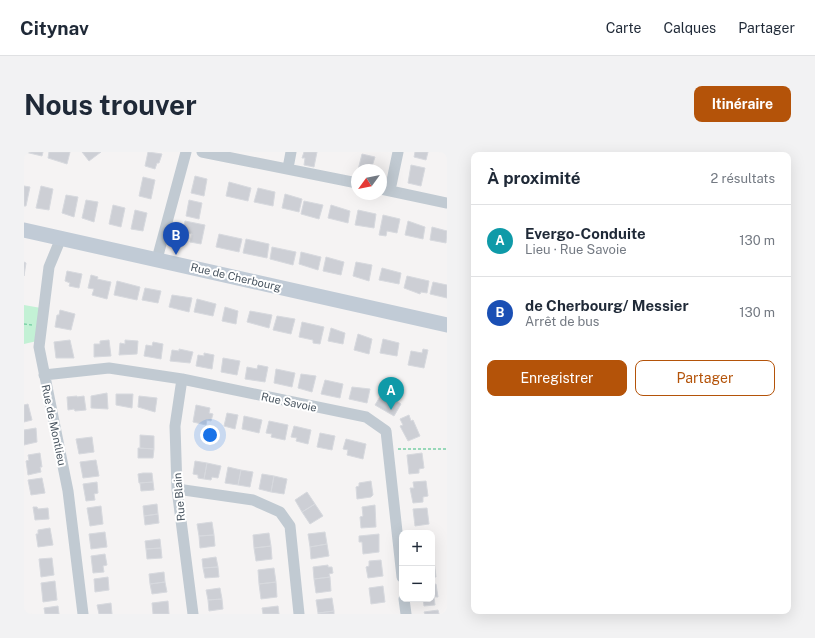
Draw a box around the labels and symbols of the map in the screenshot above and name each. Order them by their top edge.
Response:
north arrow [351,164,387,200]
pin: B [163,222,189,255]
street label: Rue de Cherbourg [190,261,283,293]
pin: A [378,377,404,410]
street label: Rue de Montlieu [40,383,68,467]
street label: Rue Savoie [260,390,318,414]
your location [200,425,220,445]
street label: Rue Blain [171,472,187,522]

